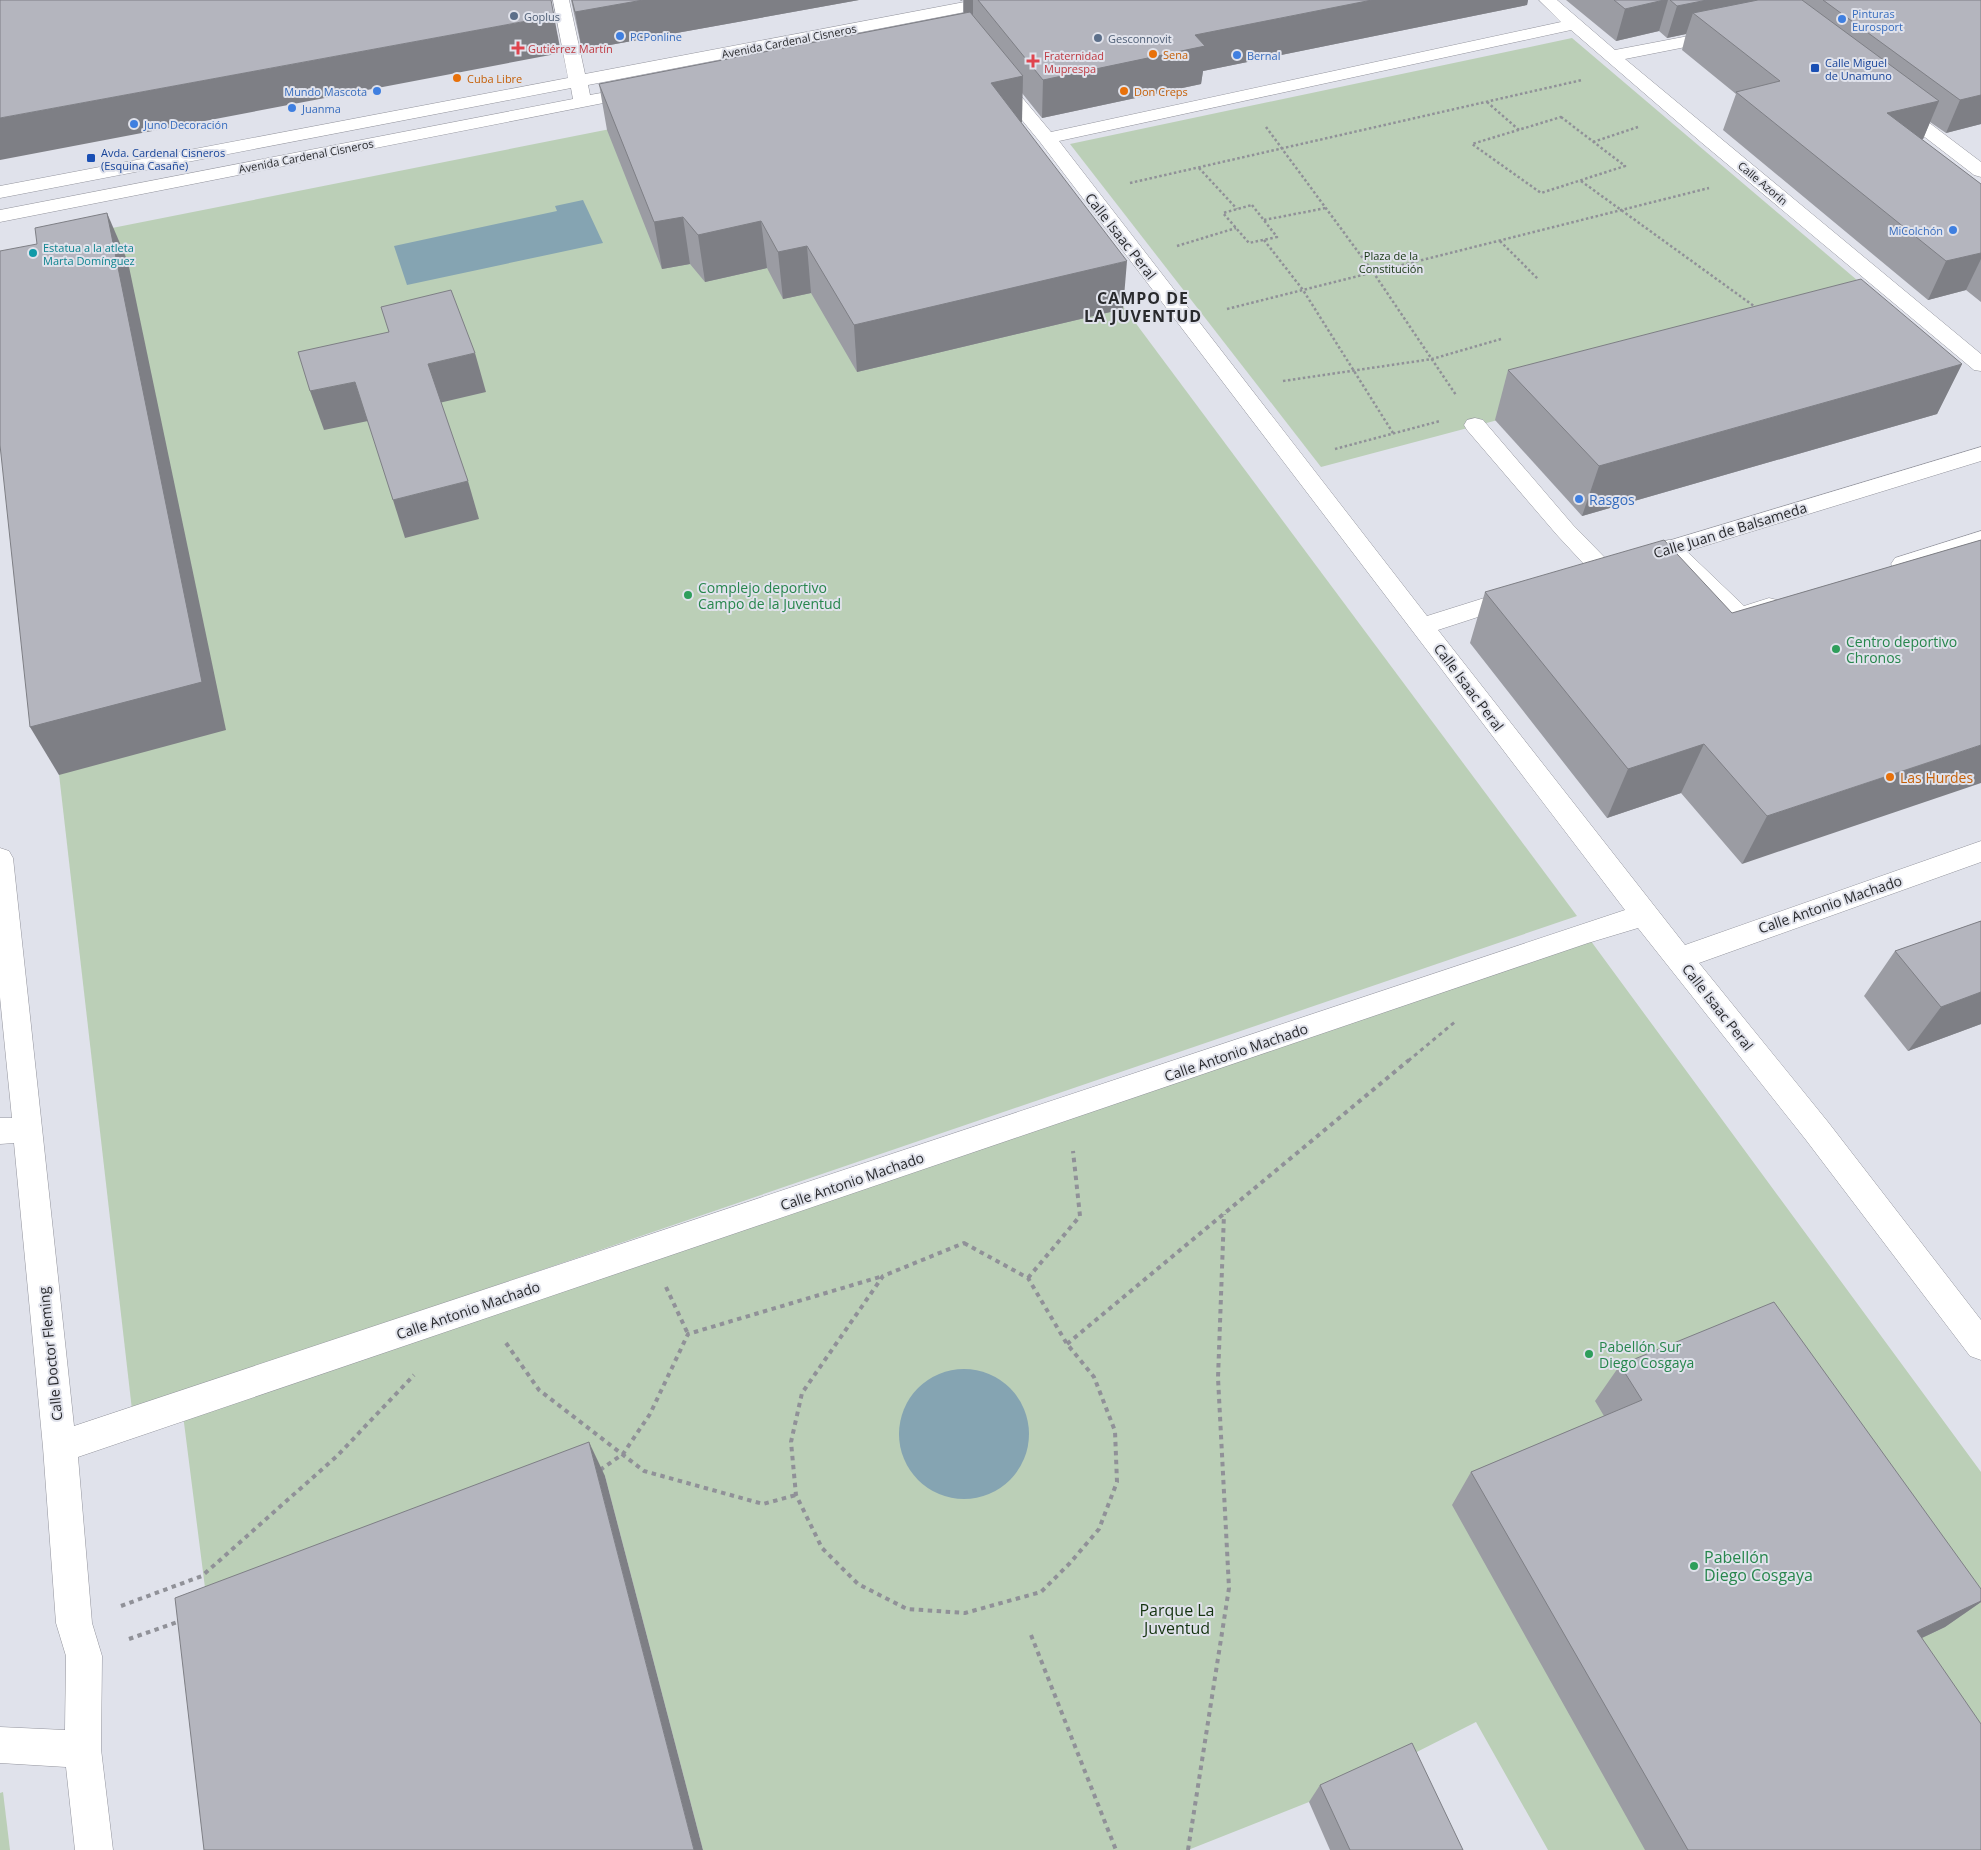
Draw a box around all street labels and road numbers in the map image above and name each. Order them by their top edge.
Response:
street label: Avenida Cardenal Cisneros [720,21,858,61]
street label: Avenida Cardenal Cisneros [237,136,375,176]
street label: Calle Azorín [1735,158,1791,208]
street label: Calle Isaac Peral [1081,189,1161,283]
street label: Calle Juan de Balsameda [1651,498,1809,562]
street label: Calle Isaac Peral [1430,639,1508,735]
street label: Calle Antonio Machado [1756,870,1904,938]
street label: Calle Isaac Peral [1678,960,1758,1054]
street label: Calle Antonio Machado [1162,1018,1310,1086]
street label: Calle Antonio Machado [778,1147,926,1215]
street label: Calle Antonio Machado [394,1276,542,1344]
street label: Calle Doctor Fleming [33,1286,66,1422]

